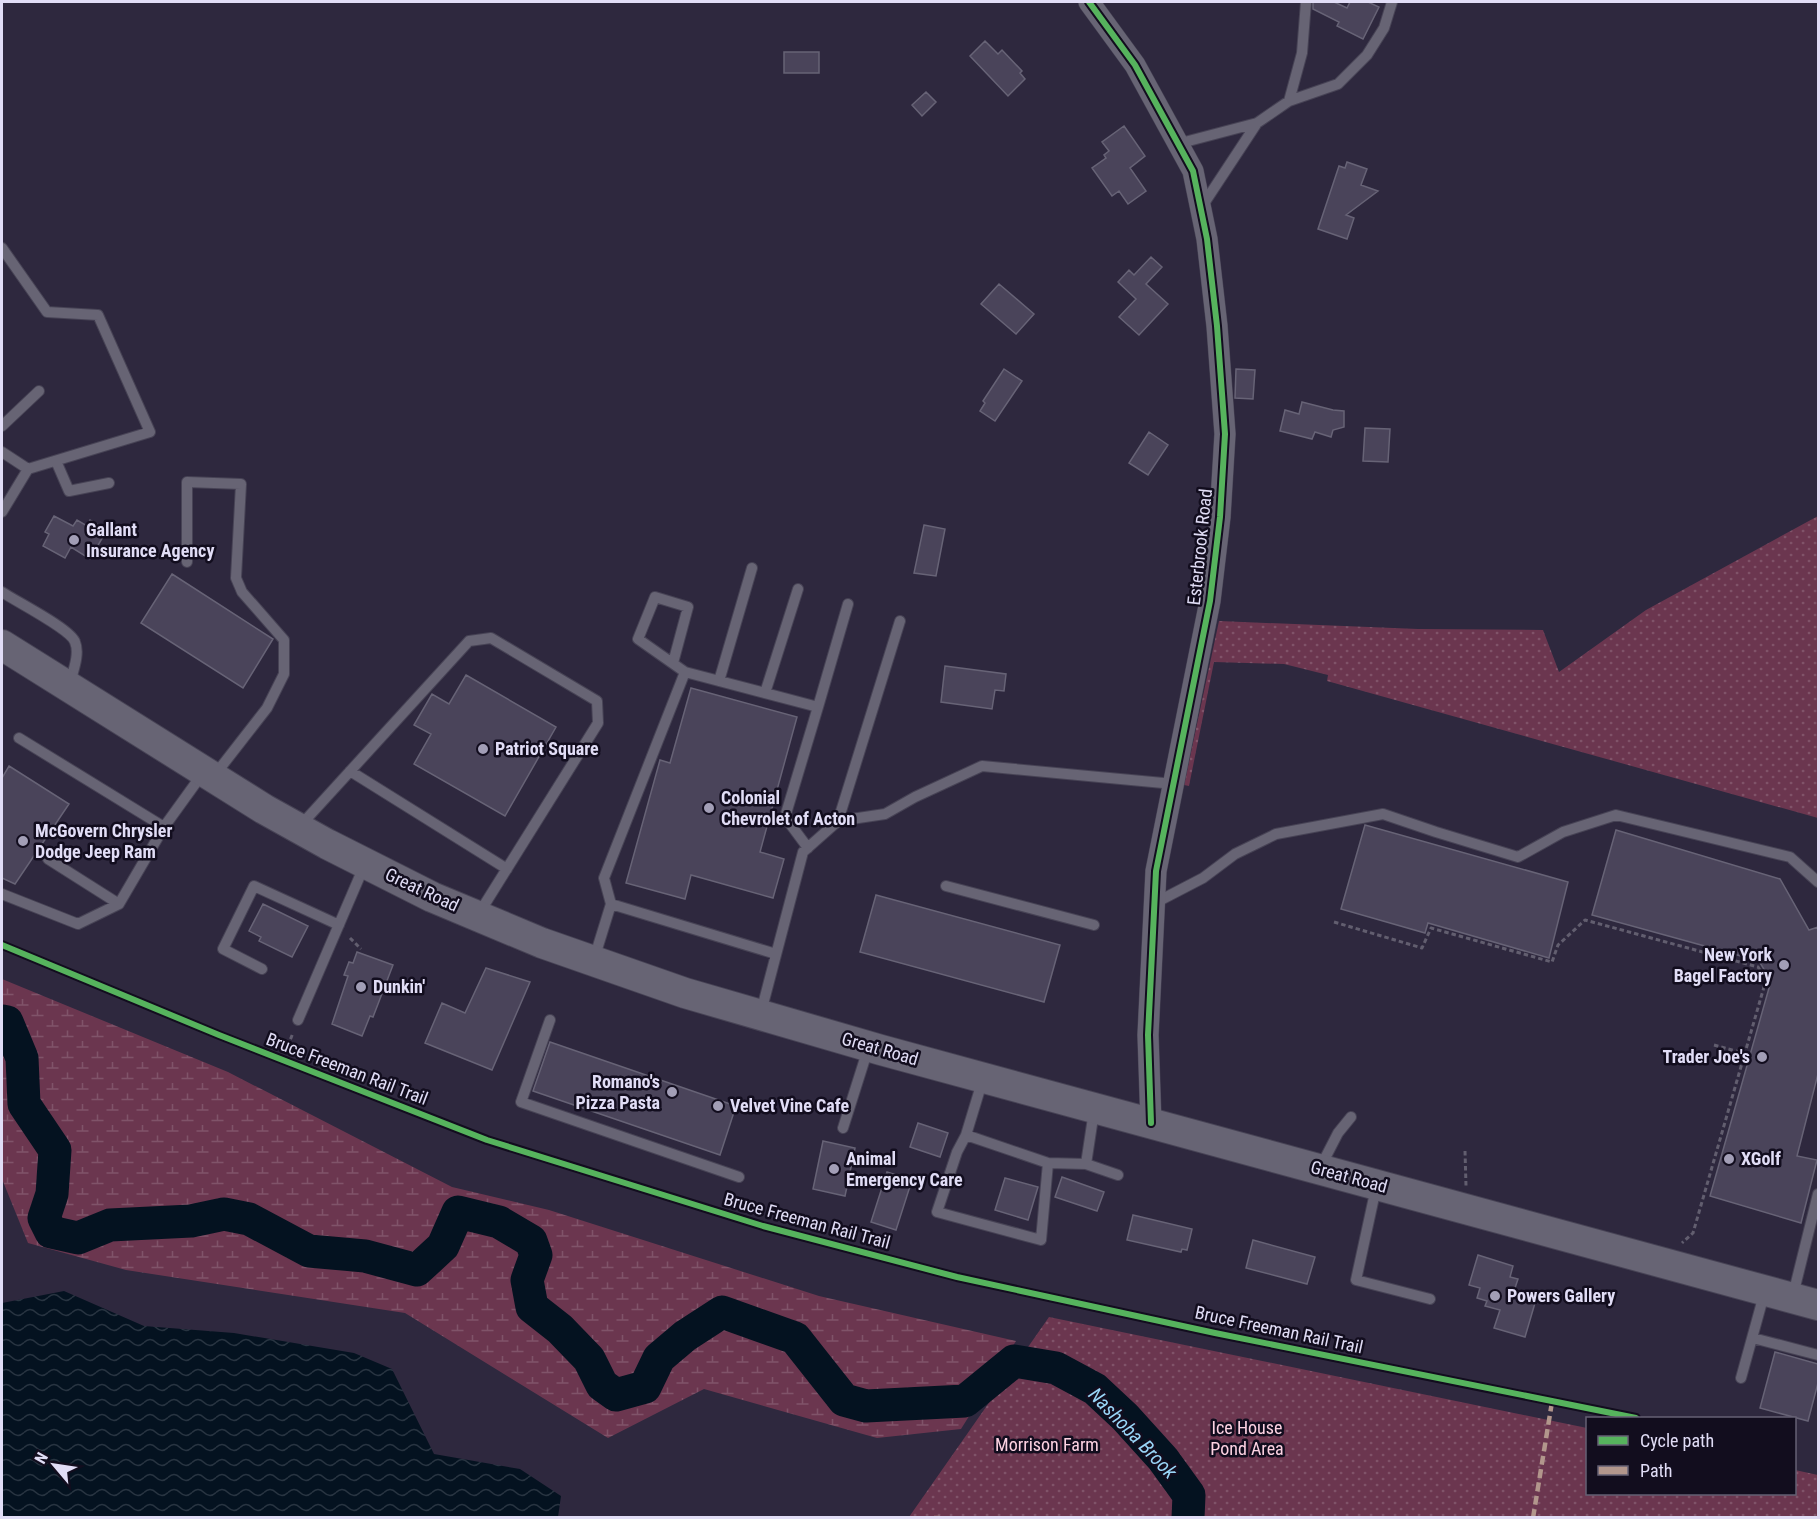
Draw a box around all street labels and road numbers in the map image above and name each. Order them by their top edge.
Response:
street label: Esterbrook Road [1183,488,1216,606]
street label: Great Road [382,863,462,916]
street label: Bruce Freeman Rail Trail [263,1028,431,1109]
street label: Great Road [839,1028,921,1069]
street label: Great Road [1308,1156,1390,1197]
street label: Bruce Freeman Rail Trail [722,1188,893,1253]
street label: Bruce Freeman Rail Trail [1193,1301,1365,1358]

